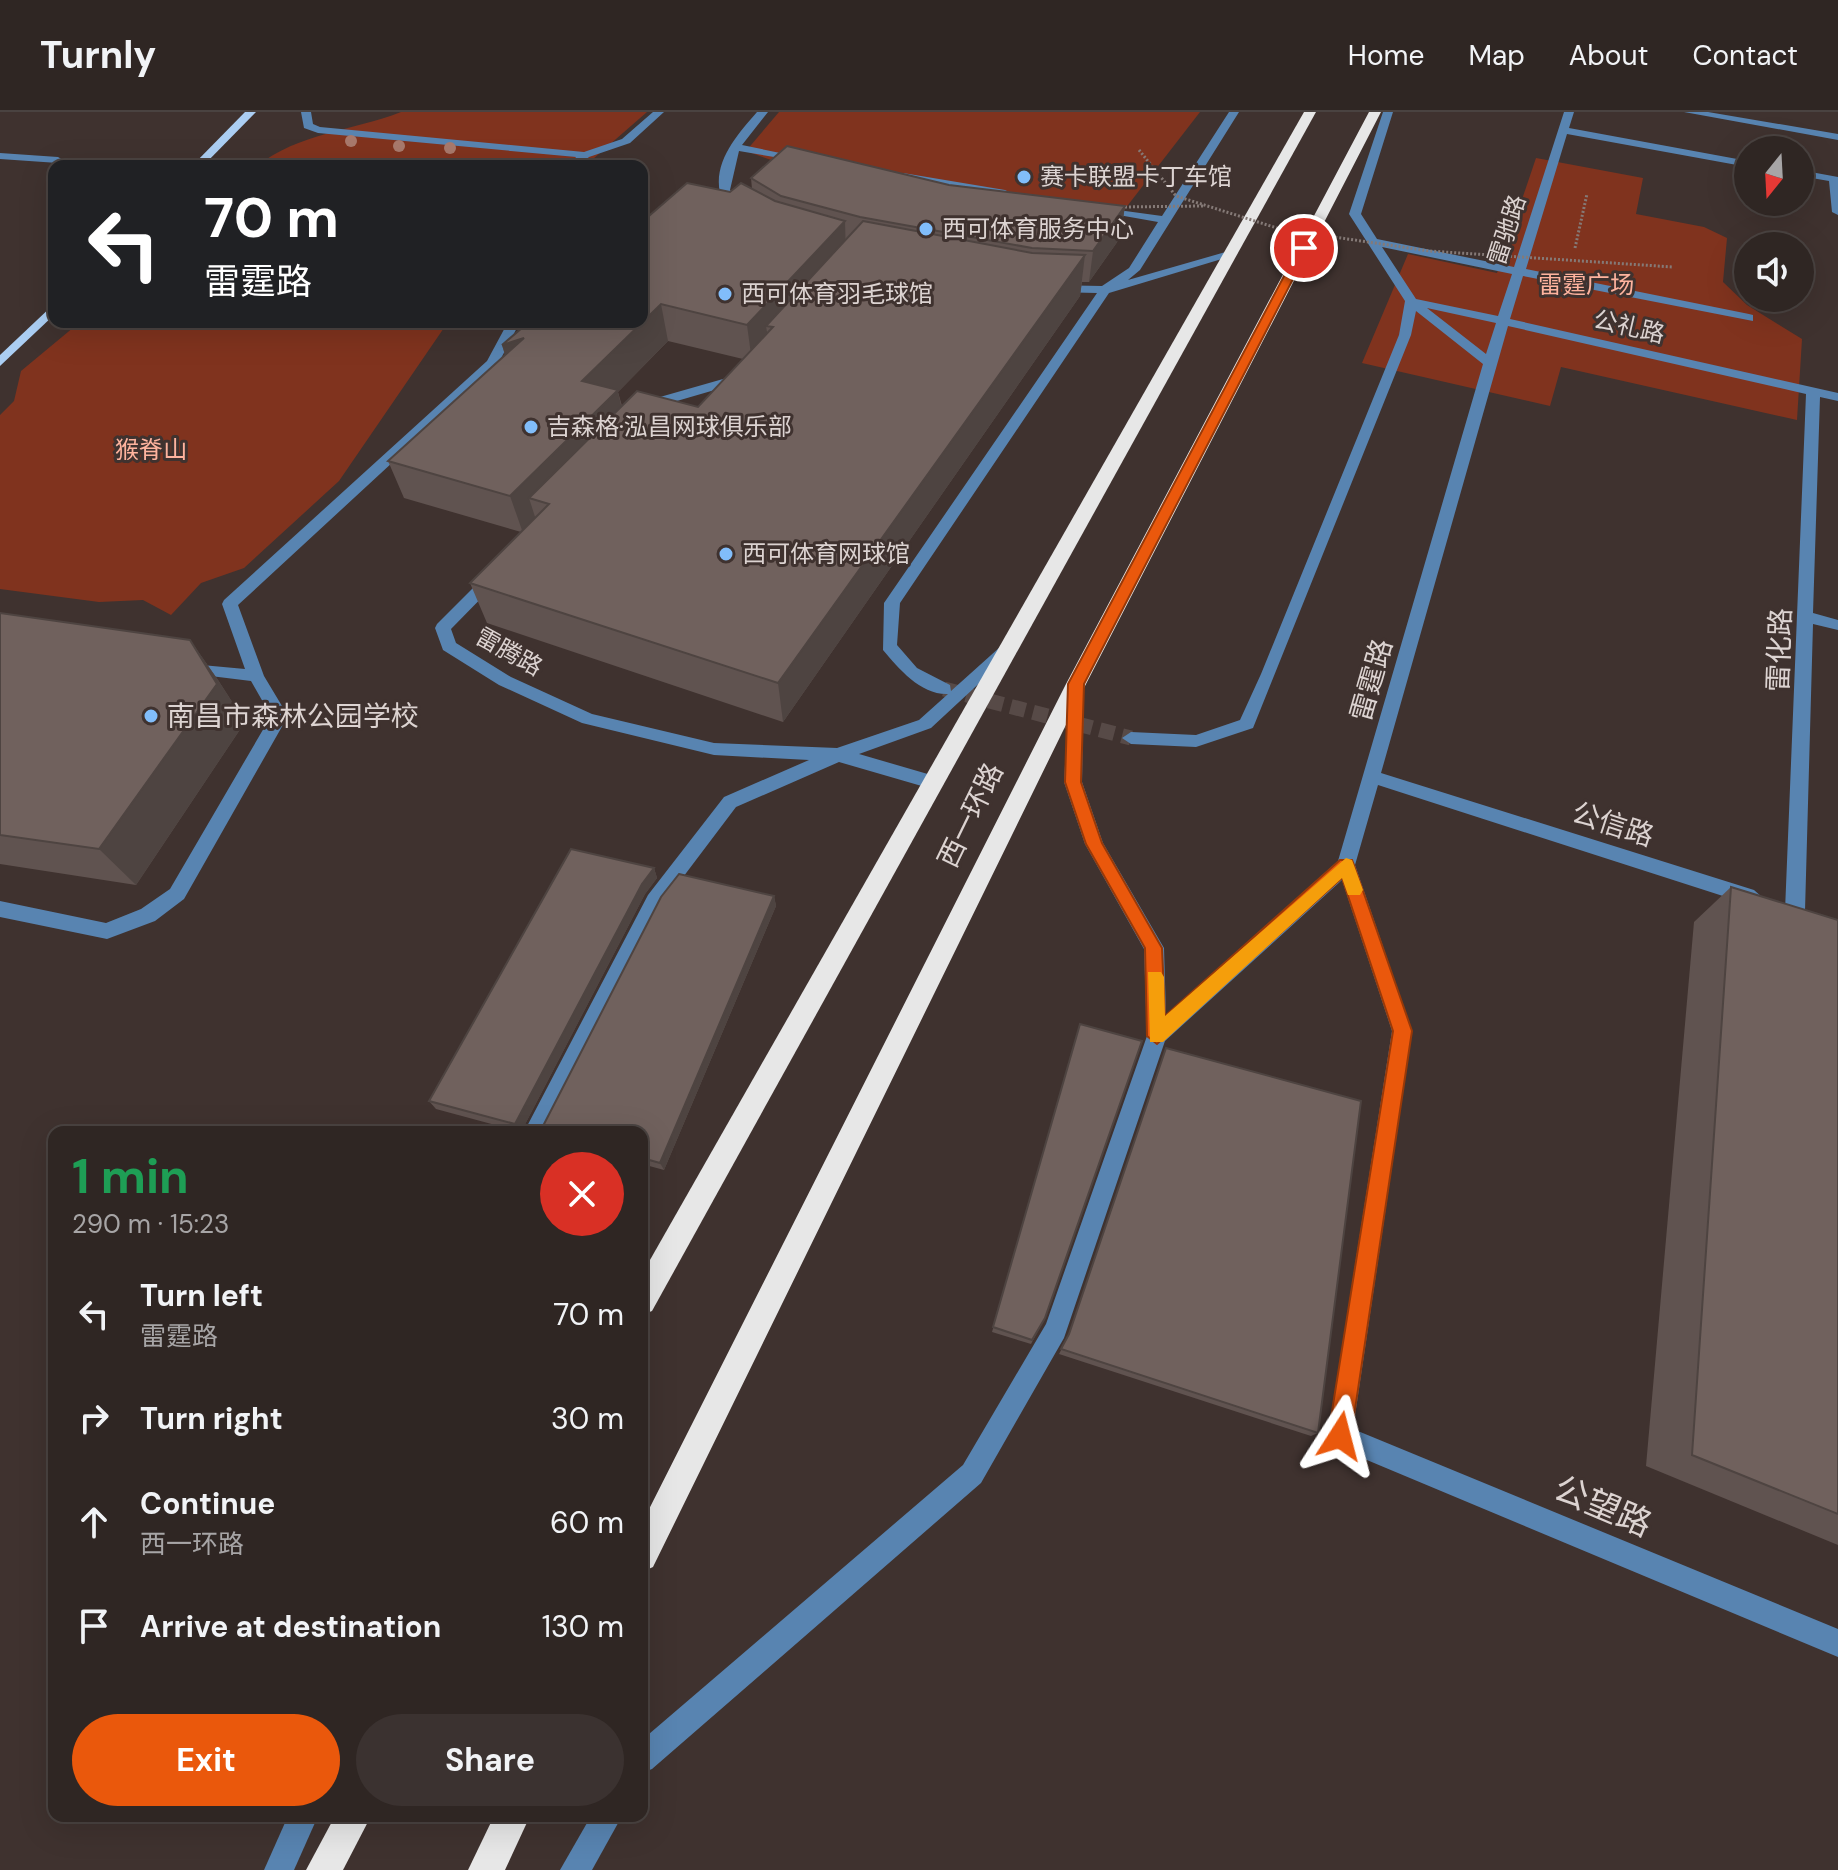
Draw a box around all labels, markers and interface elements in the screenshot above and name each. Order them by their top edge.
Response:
text: Turnly [40,30,156,80]
text: Home [1348,37,1424,74]
text: Map [1468,37,1525,74]
text: About [1569,37,1648,74]
text: Contact [1692,37,1798,74]
north arrow [1734,136,1814,216]
map controls [1734,136,1814,312]
place label: 赛卡联盟卡丁车馆 [1040,161,1232,192]
marker: 赛卡联盟卡丁车馆 [1015,168,1033,186]
text: 70 m [204,181,339,254]
street label: 雷驰路 [1481,191,1532,269]
icon: left [72,192,176,296]
place label: 西可体育服务中心 [942,213,1134,244]
pin [1270,214,1338,282]
marker: 西可体育服务中心 [917,220,935,238]
icon: arrive [1282,226,1326,270]
button: sound [1734,232,1814,312]
text: 雷霆路 [204,258,312,305]
park label: 雷霆广场 [1538,269,1634,300]
place label: 西可体育羽毛球馆 [741,278,933,309]
marker: 西可体育羽毛球馆 [716,285,734,303]
street label: 公礼路 [1591,303,1668,350]
place label: 吉森格·泓昌网球俱乐部 [547,411,792,442]
marker: 吉森格·泓昌网球俱乐部 [522,418,540,436]
park label: 猴脊山 [115,434,187,465]
place label: 西可体育网球馆 [742,538,910,569]
marker: 西可体育网球馆 [717,545,735,563]
street label: 雷化路 [1760,607,1799,693]
street label: 雷腾路 [470,621,548,683]
street label: 雷霆路 [1342,635,1401,726]
place label: 南昌市森林公园学校 [167,698,419,735]
marker: 南昌市森林公园学校 [142,707,160,725]
street label: 西一环路 [929,757,1012,874]
street label: 公信路 [1567,794,1659,855]
text: 1 min [72,1145,189,1208]
button: close [540,1152,624,1236]
text: 290 m · 15:23 [72,1207,229,1241]
text: Turn left [140,1276,263,1315]
icon: left [72,1292,116,1336]
text: 70 m [553,1295,624,1334]
text: 雷霆路 [140,1319,218,1353]
position arrow [1298,1394,1382,1478]
icon: right [72,1396,116,1440]
text: Turn right [140,1399,283,1438]
text: 30 m [551,1399,624,1438]
street label: 公望路 [1547,1466,1659,1547]
text: Continue [140,1484,275,1523]
icon: ahead [72,1500,116,1544]
text: 60 m [550,1503,624,1542]
text: 西一环路 [140,1527,244,1561]
icon: arrive [72,1604,116,1648]
text: Arrive at destination [140,1607,441,1646]
text: 130 m [542,1607,624,1646]
button: Exit [72,1714,340,1806]
button: Share [356,1714,624,1806]

